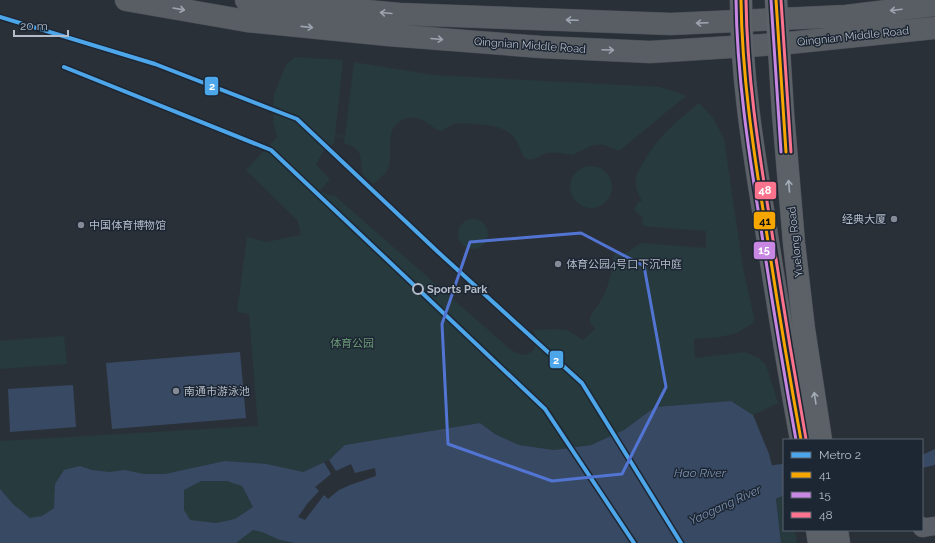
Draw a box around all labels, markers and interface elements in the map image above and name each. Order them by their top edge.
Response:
one-way arrow [172,5,185,13]
one-way arrow [890,6,903,14]
one-way arrow [380,9,393,16]
scale bar [14,12,68,38]
one-way arrow [566,16,579,24]
text: 20 m [20,19,48,33]
one-way arrow [696,19,709,27]
one-way arrow [300,23,313,30]
street label: Qingnian Middle Road [797,24,910,49]
one-way arrow [430,35,443,42]
street label: Qingnian Middle Road [474,35,587,56]
one-way arrow [601,46,614,54]
line badge: 2 [204,76,219,96]
text: 2 [209,80,215,93]
one-way arrow [785,180,793,193]
line badge: 48 [754,181,777,200]
text: 48 [759,184,772,197]
street label: Yuelong Road [785,206,806,278]
line badge: 41 [753,211,776,230]
place label: 经典大厦 [842,213,886,226]
marker: 经典大厦 [889,214,899,224]
text: 41 [759,215,771,228]
place label: 中国体育博物馆 [89,219,166,232]
marker: 中国体育博物馆 [76,220,86,230]
line badge: 15 [753,241,776,260]
text: 15 [758,244,770,257]
place label: 体育公园4号口下沉中庭 [566,258,682,271]
marker: 体育公园4号口下沉中庭 [553,259,563,269]
marker: Sports Park [412,283,424,295]
place label: Sports Park [427,283,488,296]
park label: 体育公园 [330,337,374,350]
line badge: 2 [549,350,564,369]
text: 2 [553,354,559,367]
place label: 南通市游泳池 [184,385,250,398]
marker: 南通市游泳池 [171,386,181,396]
one-way arrow [811,392,819,405]
legend [783,439,923,531]
text: Metro 2 [819,448,861,462]
water label: Hao River [674,466,727,480]
text: 41 [819,468,831,482]
water label: Yaogang River [687,482,764,528]
text: 15 [819,488,831,502]
text: 48 [819,508,833,522]

